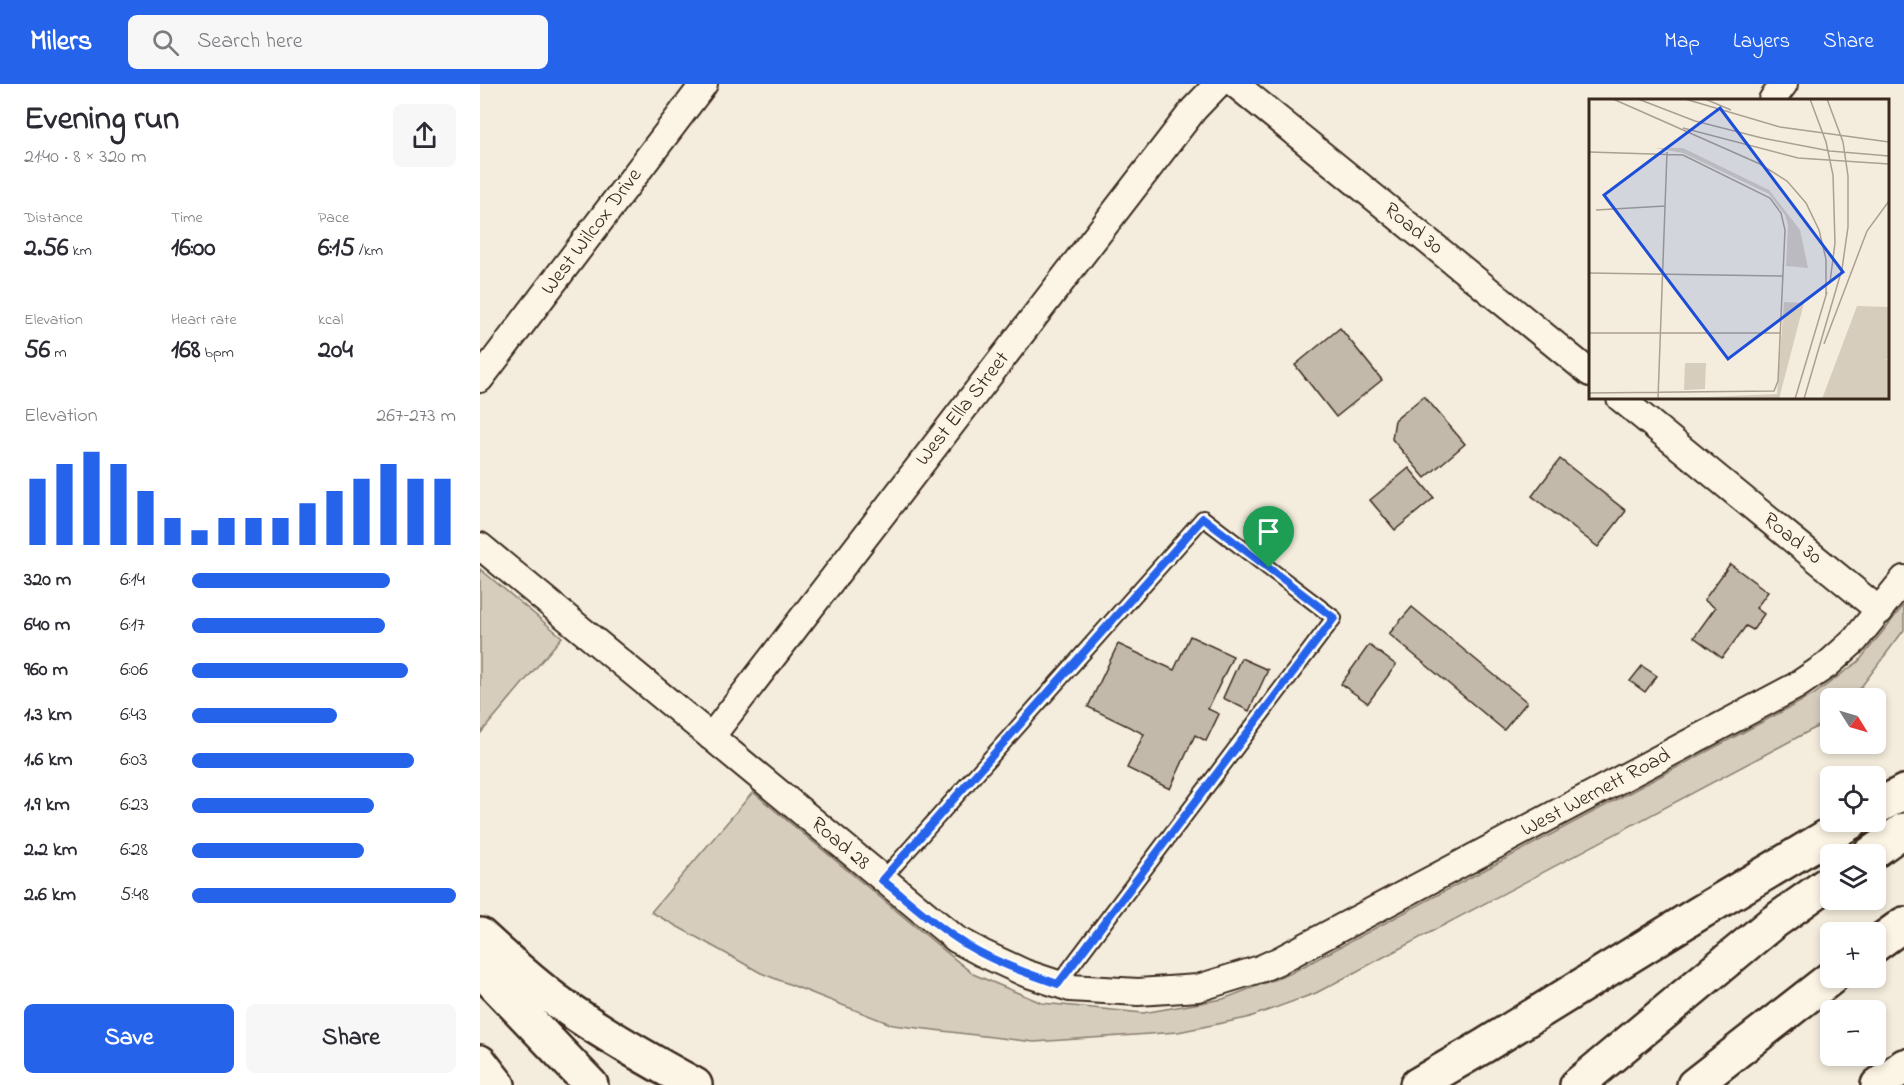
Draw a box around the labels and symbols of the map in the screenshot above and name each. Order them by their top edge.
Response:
inset map [1589,99,1889,399]
street label: West Wilcox Drive [534,162,650,302]
street label: Road 30 [1377,196,1449,262]
street label: West Ella Street [909,345,1017,473]
pin [1243,506,1294,568]
street label: Road 30 [1756,506,1828,572]
north arrow [1820,688,1886,754]
street label: West Wernett Road [1516,741,1676,845]
street label: Road 28 [804,810,876,878]

